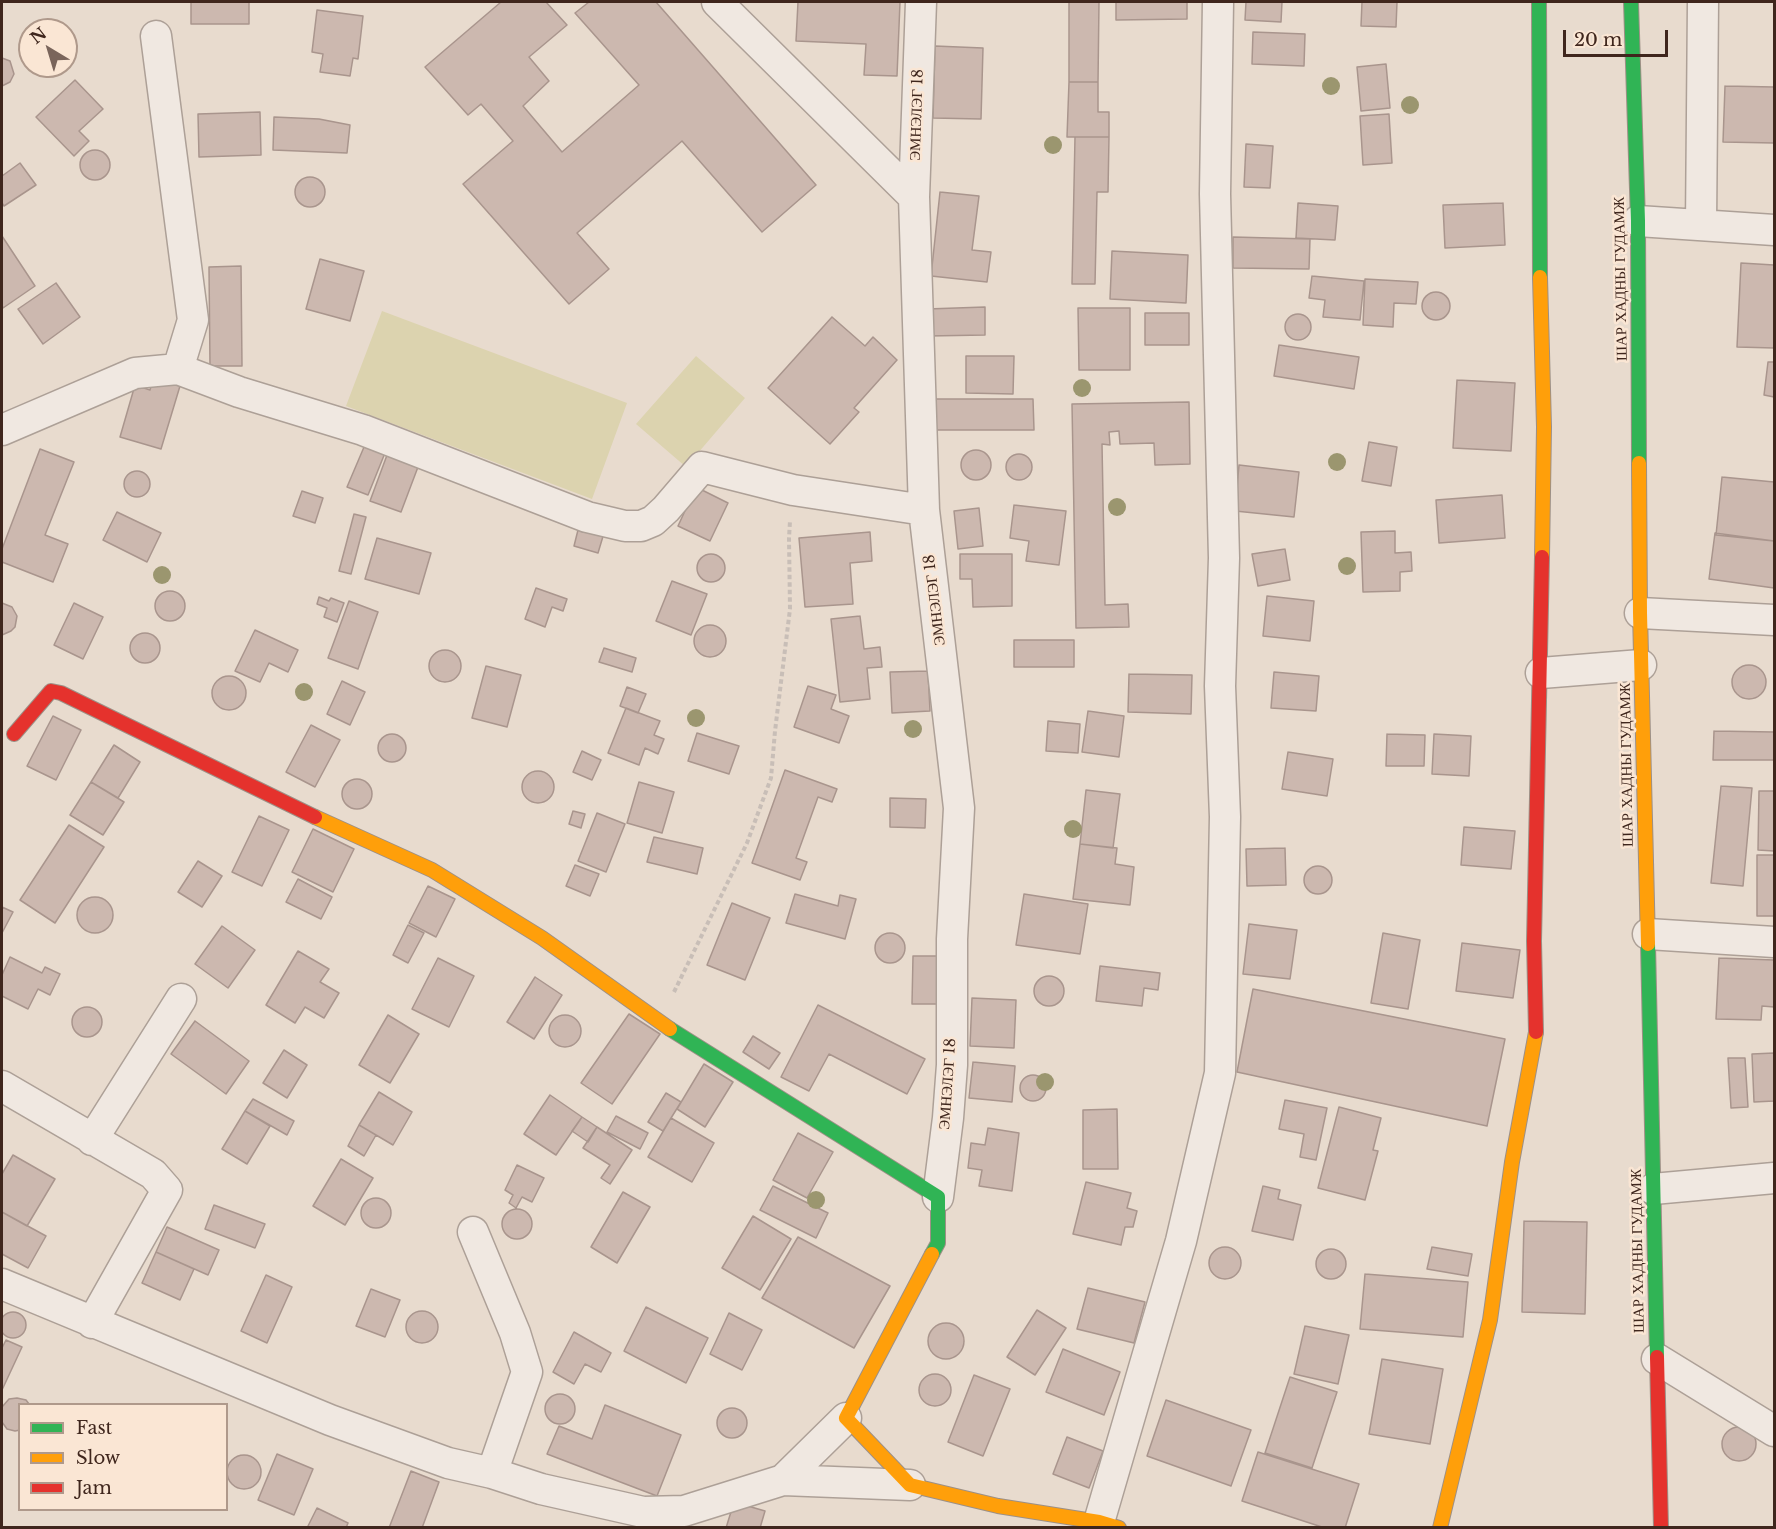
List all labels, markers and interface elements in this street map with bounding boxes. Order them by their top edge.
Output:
north arrow [18,18,78,78]
scale bar [1566,18,1671,56]
text: N [26,23,50,48]
text: 20 m [1574,29,1622,51]
street label: ЭМНЭЛЭГ 18 [906,69,928,161]
street label: ШАР ХАДНЫ ГУДАМЖ [1611,197,1631,361]
street label: ЭМНЭЛЭГ 18 [920,553,950,647]
street label: ШАР ХАДНЫ ГУДАМЖ [1617,683,1637,847]
street label: ЭМНЭЛЭГ 18 [936,1038,960,1130]
street label: ШАР ХАДНЫ ГУДАМЖ [1628,1169,1648,1333]
legend [18,1403,228,1511]
text: Fast [76,1417,112,1439]
text: Slow [76,1447,120,1469]
text: Jam [76,1477,112,1499]

